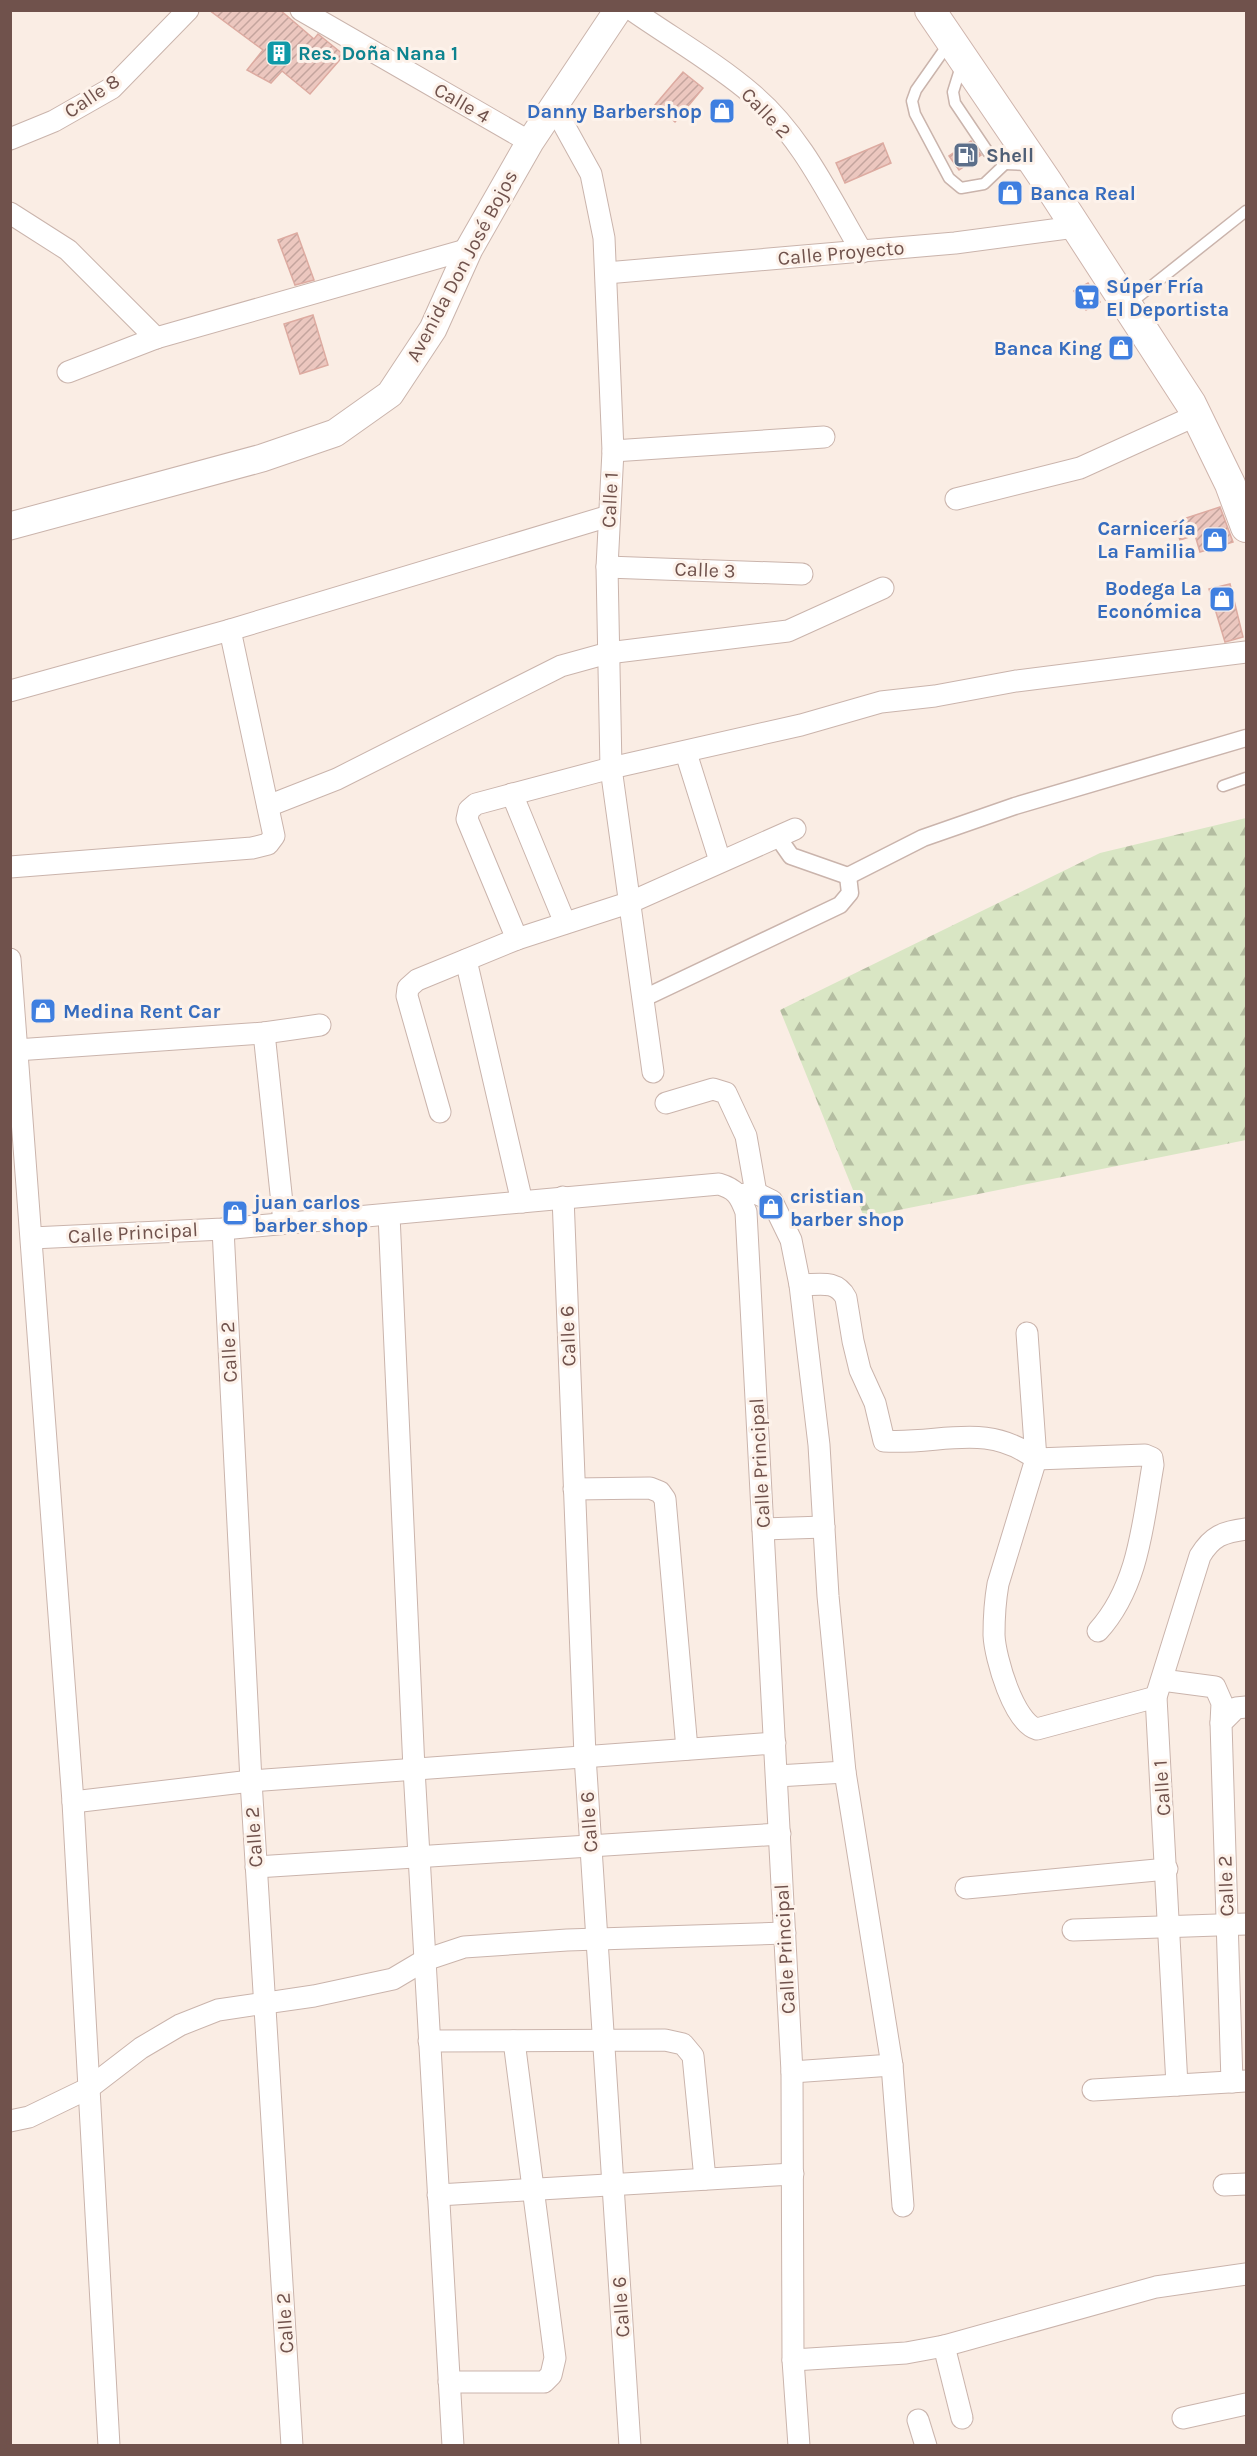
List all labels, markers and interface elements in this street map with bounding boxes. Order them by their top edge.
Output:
building icon: Res. Doña Nana 1 [264,38,294,68]
place label: Res. Doña Nana 1 [298,42,458,65]
street label: Calle 8 [60,69,124,123]
street label: Calle 4 [430,78,494,128]
street label: Calle 2 [737,83,795,143]
shop icon: Danny Barbershop [707,96,737,126]
place label: Danny Barbershop [527,100,702,123]
fuel station icon: Shell [951,140,981,170]
place label: Shell [986,144,1034,167]
street label: Avenida Don José Bojos [402,166,522,366]
shop icon: Banca Real [995,178,1025,208]
place label: Banca Real [1030,182,1136,205]
street label: Calle Proyecto [777,236,905,270]
place label: Súper Fría El Deportista [1106,275,1229,321]
supermarket icon: Súper Fría El Deportista [1072,282,1102,312]
shop icon: Banca King [1106,333,1136,363]
place label: Banca King [994,337,1102,360]
street label: Calle 1 [597,471,623,529]
place label: Carnicería La Familia [1097,517,1196,563]
shop icon: Carnicería La Familia [1200,525,1230,555]
street label: Calle 3 [674,557,736,583]
place label: Bodega La Económica [1097,577,1202,623]
shop icon: Bodega La Económica [1207,584,1237,614]
shop icon: Medina Rent Car [28,996,58,1026]
place label: Medina Rent Car [63,1000,220,1023]
place label: cristian barber shop [790,1185,904,1231]
place label: juan carlos barber shop [252,1191,368,1237]
shop icon: cristian barber shop [756,1192,786,1222]
shop icon: juan carlos barber shop [220,1198,250,1228]
street label: Calle Principal [67,1218,199,1248]
street label: Calle 6 [555,1305,581,1367]
street label: Calle 2 [216,1321,242,1383]
street label: Calle Principal [745,1397,775,1529]
street label: Calle 1 [1149,1759,1175,1817]
street label: Calle 6 [575,1791,603,1853]
street label: Calle 2 [240,1806,268,1868]
street label: Calle 2 [1213,1855,1239,1917]
street label: Calle Principal [770,1883,800,2015]
street label: Calle 6 [607,2276,635,2338]
street label: Calle 2 [271,2292,299,2354]

